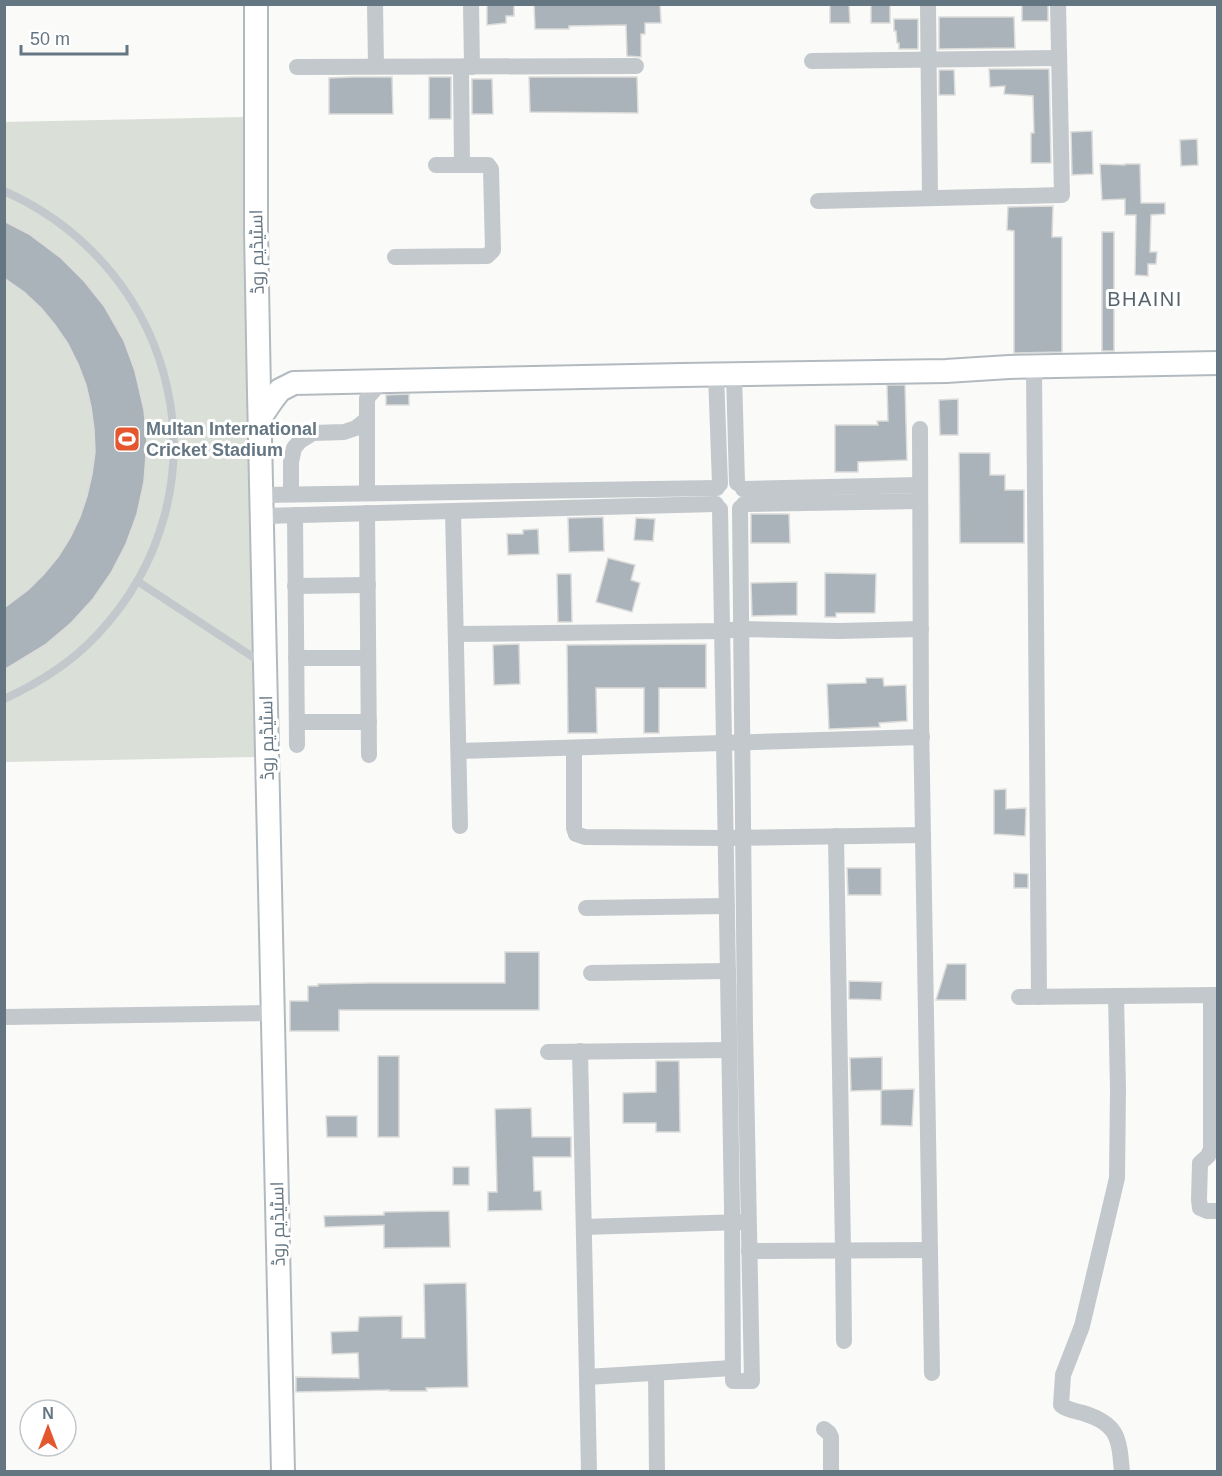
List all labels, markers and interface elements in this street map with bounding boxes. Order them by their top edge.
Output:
scale bar [21,18,128,56]
text: 50 m [30,29,70,49]
street label: اسٹیڈیم روڈ [246,209,270,295]
district label: BHAINI [1107,288,1183,310]
place label: Multan International Cricket Stadium [146,419,317,460]
sports icon: Multan International Cricket Stadium [112,424,142,454]
street label: اسٹیڈیم روڈ [256,695,280,781]
street label: اسٹیڈیم روڈ [267,1181,291,1267]
north arrow [18,1398,78,1458]
text: N [42,1405,54,1422]

